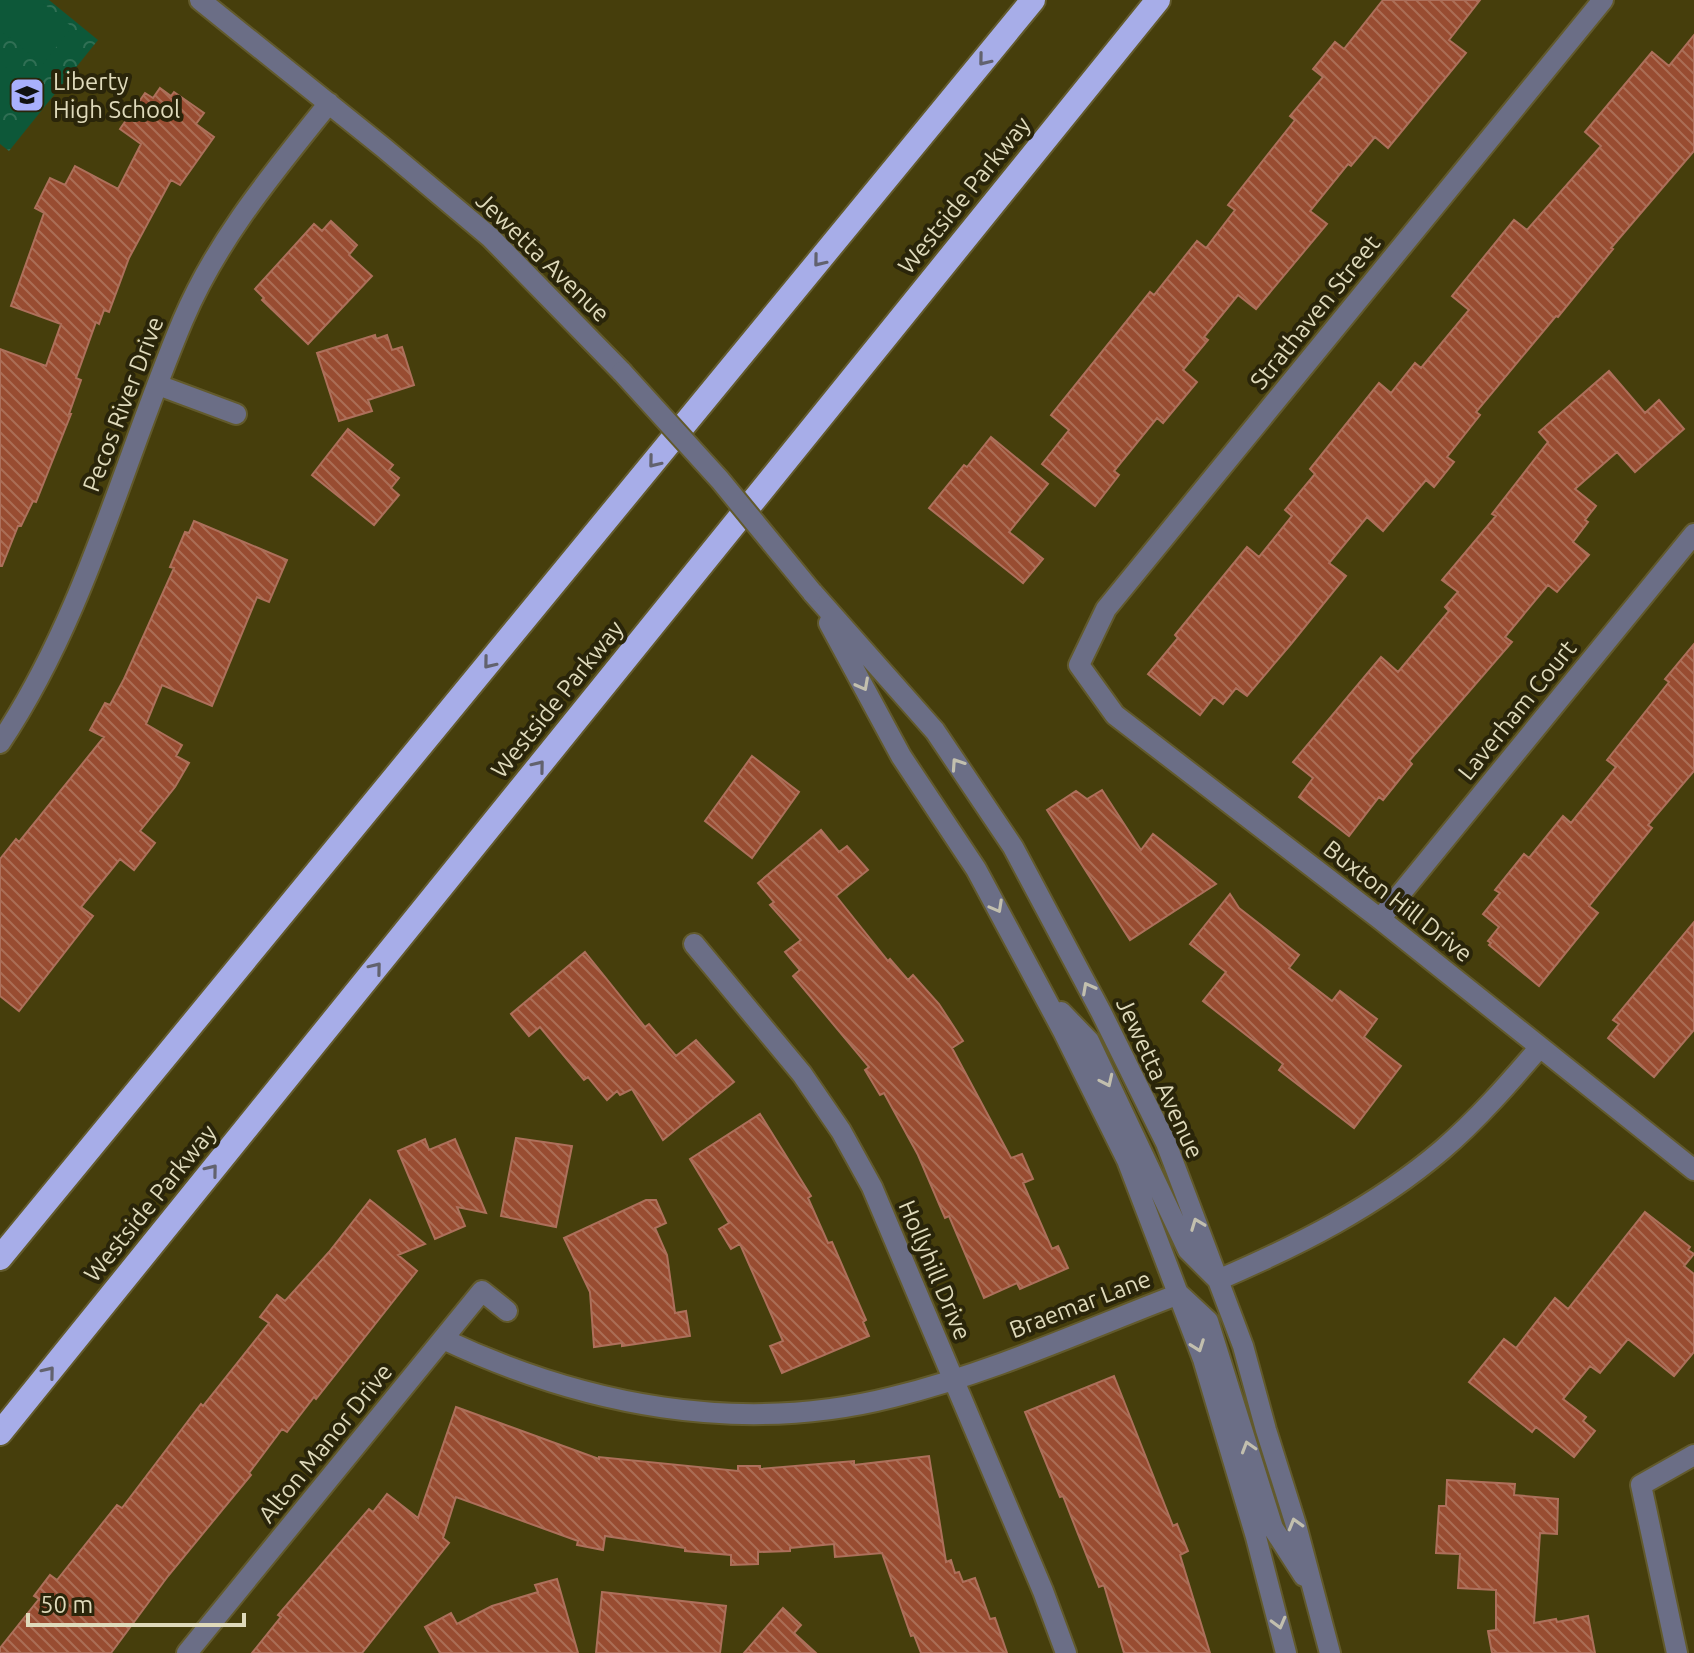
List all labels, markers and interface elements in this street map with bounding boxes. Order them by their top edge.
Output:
one-way arrow [979,51,994,65]
place label: Liberty High School [53,68,180,123]
school or university icon: Liberty High School [8,76,46,114]
street label: Westside Parkway [892,111,1036,279]
street label: Jewetta Avenue [471,187,615,327]
street label: Strathaven Street [1245,229,1386,394]
one-way arrow [814,252,829,266]
street label: Pecos River Drive [77,313,169,495]
one-way arrow [649,453,664,467]
street label: Westside Parkway [485,615,629,783]
street label: Laverham Court [1452,634,1582,785]
one-way arrow [484,654,499,668]
one-way arrow [853,676,868,691]
one-way arrow [952,758,967,772]
one-way arrow [529,761,544,775]
street label: Buxton Hill Drive [1318,835,1478,967]
one-way arrow [988,899,1003,913]
one-way arrow [366,963,381,977]
one-way arrow [1083,981,1098,996]
street label: Jewetta Avenue [1111,993,1209,1163]
one-way arrow [1097,1072,1113,1087]
street label: Westside Parkway [78,1119,222,1287]
one-way arrow [203,1164,217,1179]
street label: Hollyhill Drive [893,1196,977,1344]
one-way arrow [1190,1218,1207,1232]
street label: Braemar Lane [1006,1265,1154,1343]
one-way arrow [1188,1339,1205,1353]
street label: Alton Manor Drive [253,1358,397,1528]
one-way arrow [39,1367,54,1382]
one-way arrow [1241,1441,1257,1454]
one-way arrow [1288,1517,1304,1531]
scale bar [28,1577,244,1627]
text: 50 m [40,1591,93,1618]
one-way arrow [1269,1615,1286,1629]

